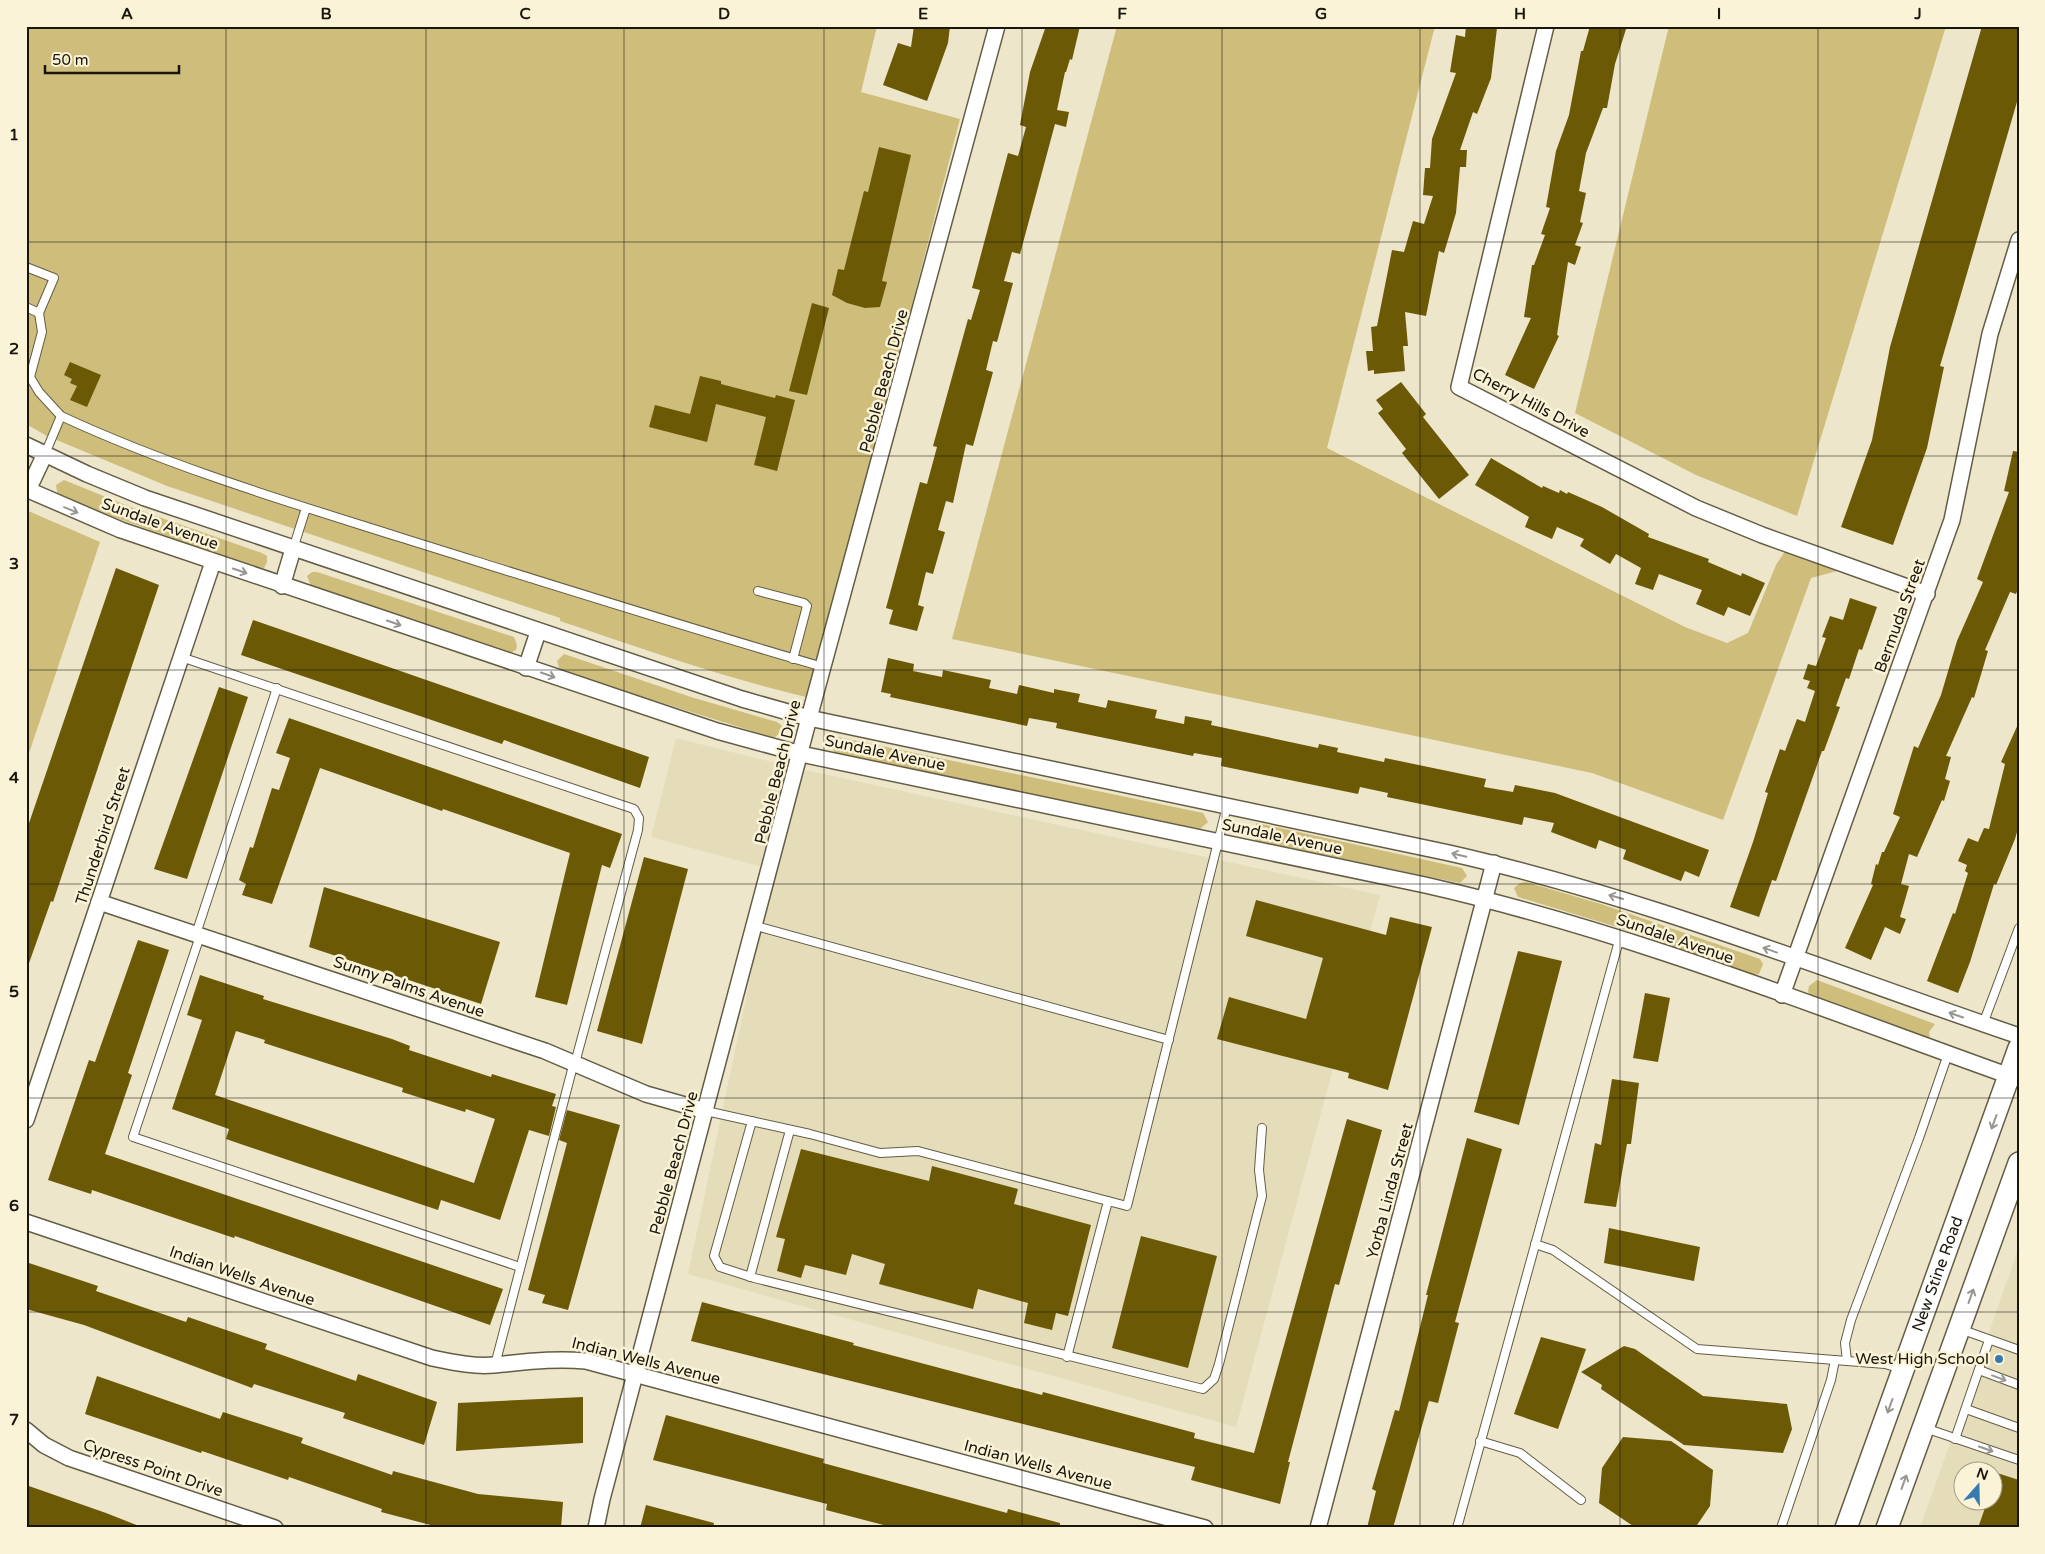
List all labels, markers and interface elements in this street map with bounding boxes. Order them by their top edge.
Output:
text: A [121,4,133,24]
text: B [320,4,332,24]
text: C [519,4,531,24]
text: D [718,4,730,24]
text: E [918,4,928,24]
text: F [1117,4,1127,24]
text: G [1315,4,1327,24]
text: H [1514,4,1526,24]
text: I [1717,4,1721,24]
text: J [1913,4,1922,24]
scale bar [45,42,179,74]
text: 50 m [52,51,89,69]
text: 1 [9,125,19,145]
street label: Pebble Beach Drive [855,307,913,455]
text: 2 [9,339,19,359]
street label: Cherry Hills Drive [1469,364,1593,442]
street label: Sundale Avenue [99,494,221,554]
one-way arrow [63,506,78,515]
text: 3 [9,554,19,574]
street label: Bermuda Street [1870,556,1930,676]
one-way arrow [231,567,247,576]
one-way arrow [385,619,401,628]
one-way arrow [539,671,555,680]
street label: Pebble Beach Drive [750,698,806,846]
street label: Sundale Avenue [823,730,947,776]
street label: Thunderbird Street [71,764,135,908]
text: 4 [9,768,19,788]
street label: Sundale Avenue [1220,814,1344,860]
one-way arrow [1451,850,1467,859]
one-way arrow [1608,891,1624,901]
street label: Sundale Avenue [1614,910,1736,968]
one-way arrow [1762,945,1778,954]
street label: Sunny Palms Avenue [331,952,487,1022]
text: 5 [9,982,19,1002]
one-way arrow [1949,1010,1964,1019]
street label: Pebble Beach Drive [645,1089,703,1237]
one-way arrow [1989,1113,1998,1129]
street label: Yorba Linda Street [1362,1121,1418,1261]
text: 6 [9,1196,19,1216]
street label: New Stine Road [1908,1214,1968,1334]
street label: Indian Wells Avenue [167,1242,317,1310]
one-way arrow [1967,1289,1976,1304]
street label: Indian Wells Avenue [569,1333,723,1389]
place label: West High School [1855,1349,1989,1369]
marker: West High School [1993,1353,2005,1365]
one-way arrow [1991,1373,2007,1383]
one-way arrow [1885,1398,1894,1413]
text: 7 [9,1410,19,1430]
street label: Cypress Point Drive [80,1435,226,1501]
street label: Indian Wells Avenue [962,1436,1114,1494]
one-way arrow [1978,1445,1993,1454]
north arrow [1952,1462,2002,1512]
text: N [1974,1464,1990,1484]
one-way arrow [1900,1475,1909,1490]

